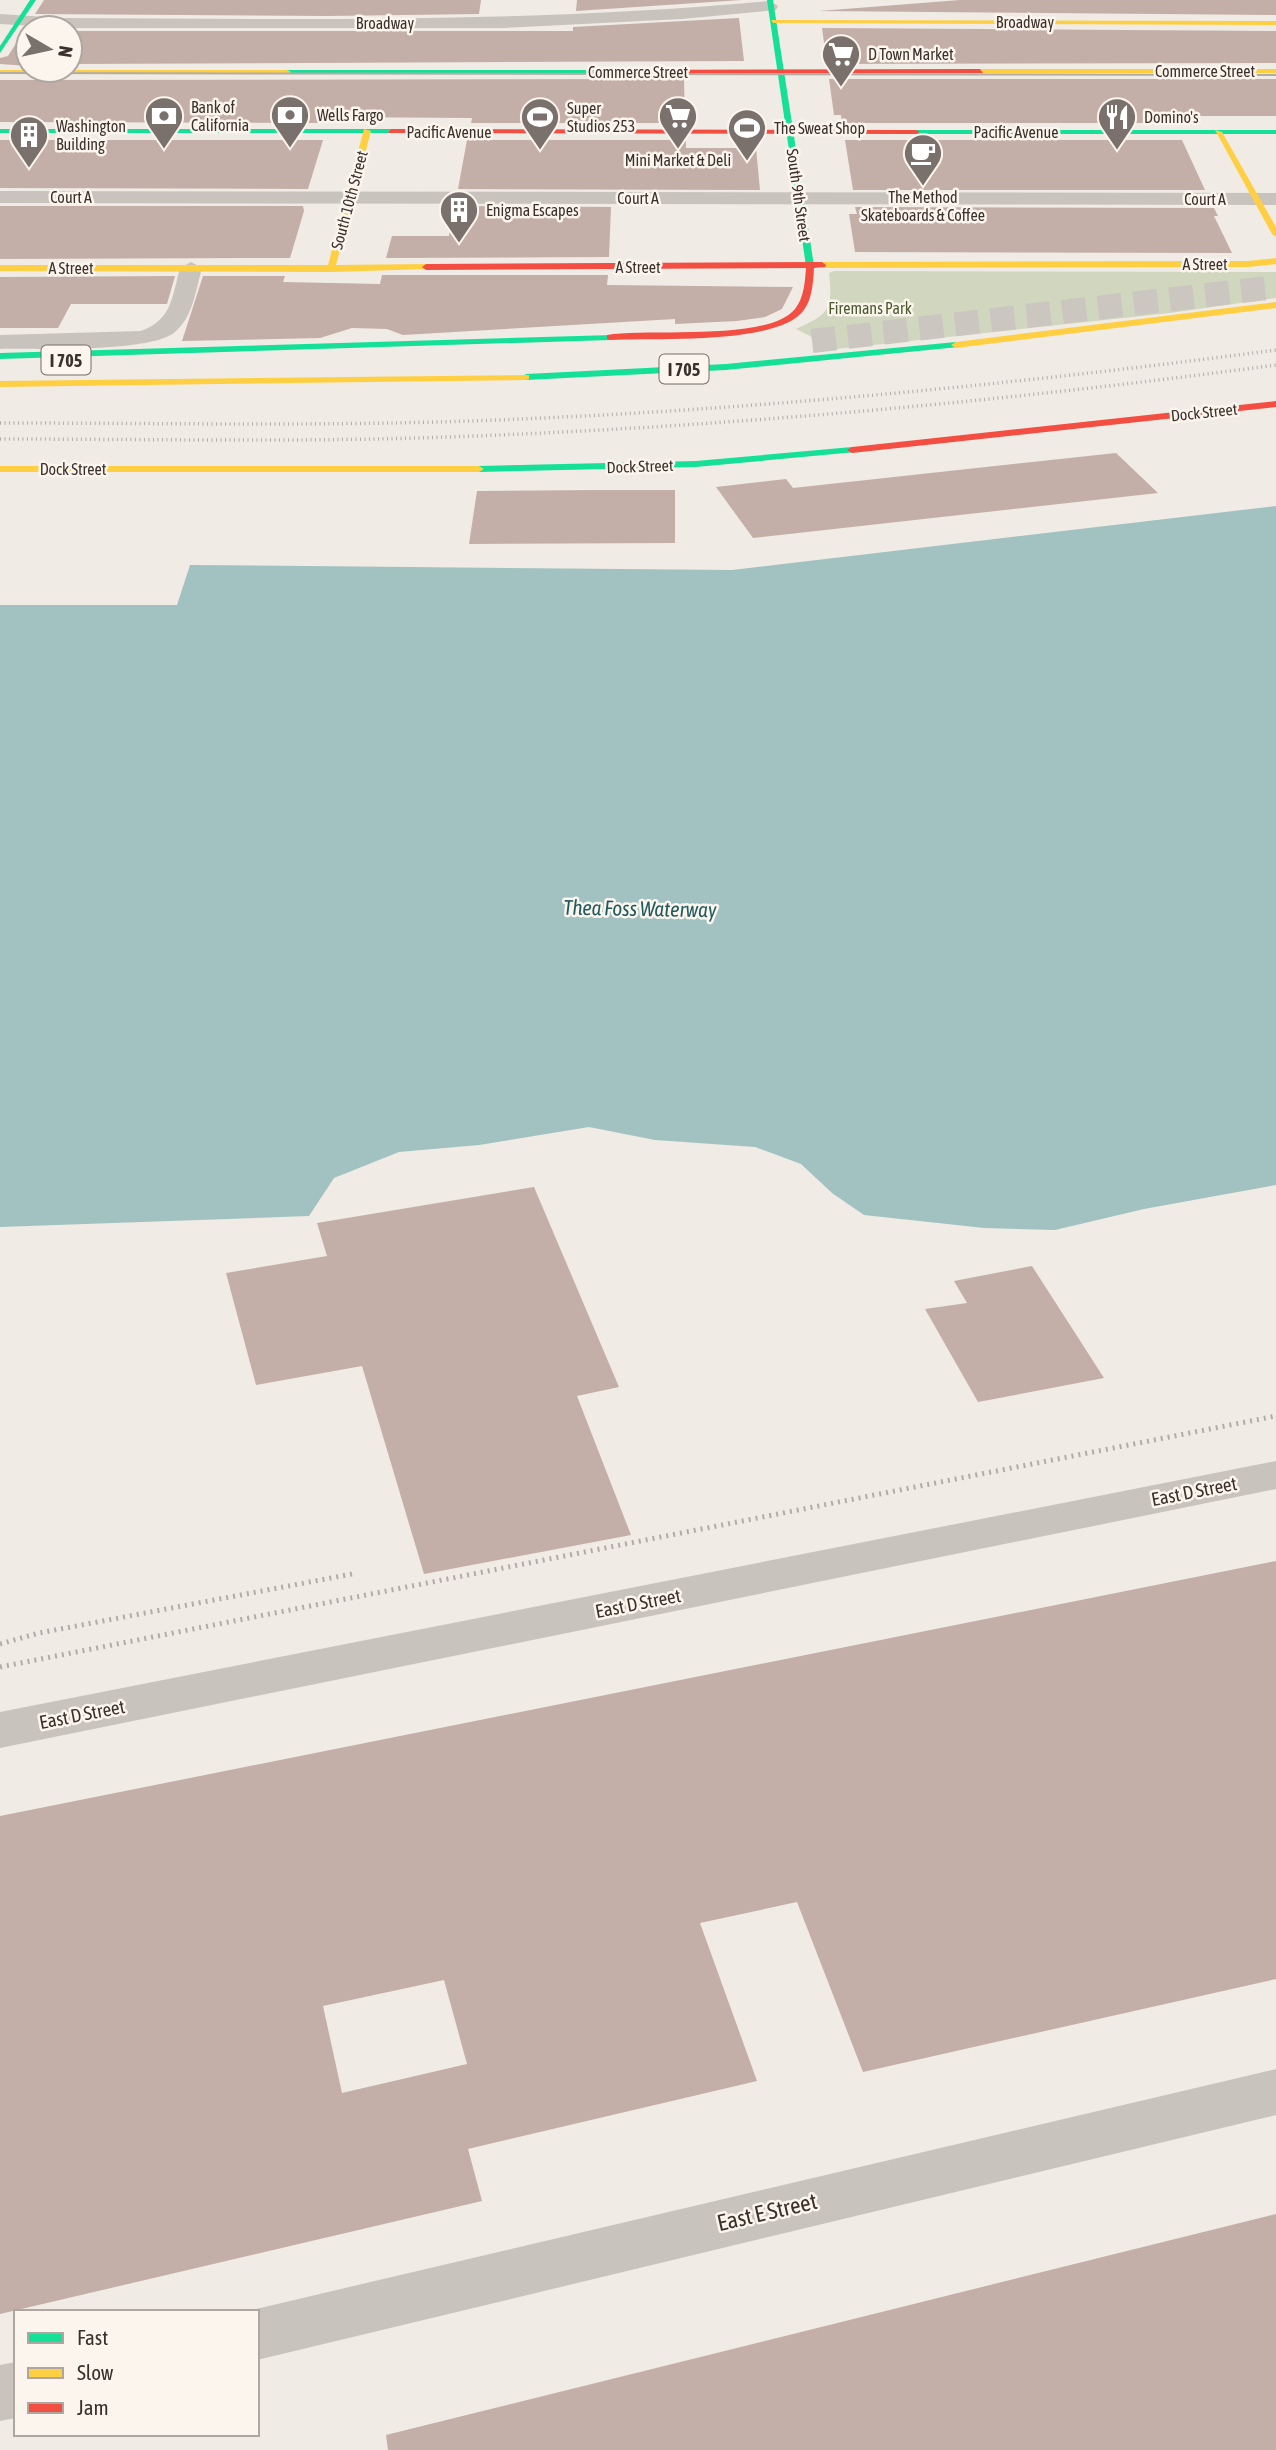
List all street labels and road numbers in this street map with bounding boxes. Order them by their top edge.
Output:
street label: Broadway [996,13,1055,32]
street label: Broadway [356,14,415,33]
street label: Commerce Street [1155,62,1255,80]
street label: Commerce Street [588,63,688,81]
street label: Pacific Avenue [406,123,492,141]
street label: Pacific Avenue [973,123,1059,141]
street label: South 9th Street [784,147,814,243]
street label: South 10th Street [327,148,371,251]
street label: Court A [50,188,92,206]
street label: Court A [617,189,659,207]
street label: Court A [1184,190,1226,208]
street label: A Street [1182,255,1228,273]
street label: A Street [615,258,661,276]
street label: A Street [48,259,94,277]
road number: I 705 [42,346,90,374]
road number: I 705 [660,354,708,384]
street label: Dock Street [1170,400,1239,424]
street label: Dock Street [606,456,674,476]
street label: Dock Street [40,460,107,478]
street label: East D Street [1149,1472,1239,1510]
street label: East D Street [593,1584,683,1622]
street label: East D Street [37,1695,127,1733]
street label: East E Street [714,2188,820,2236]

